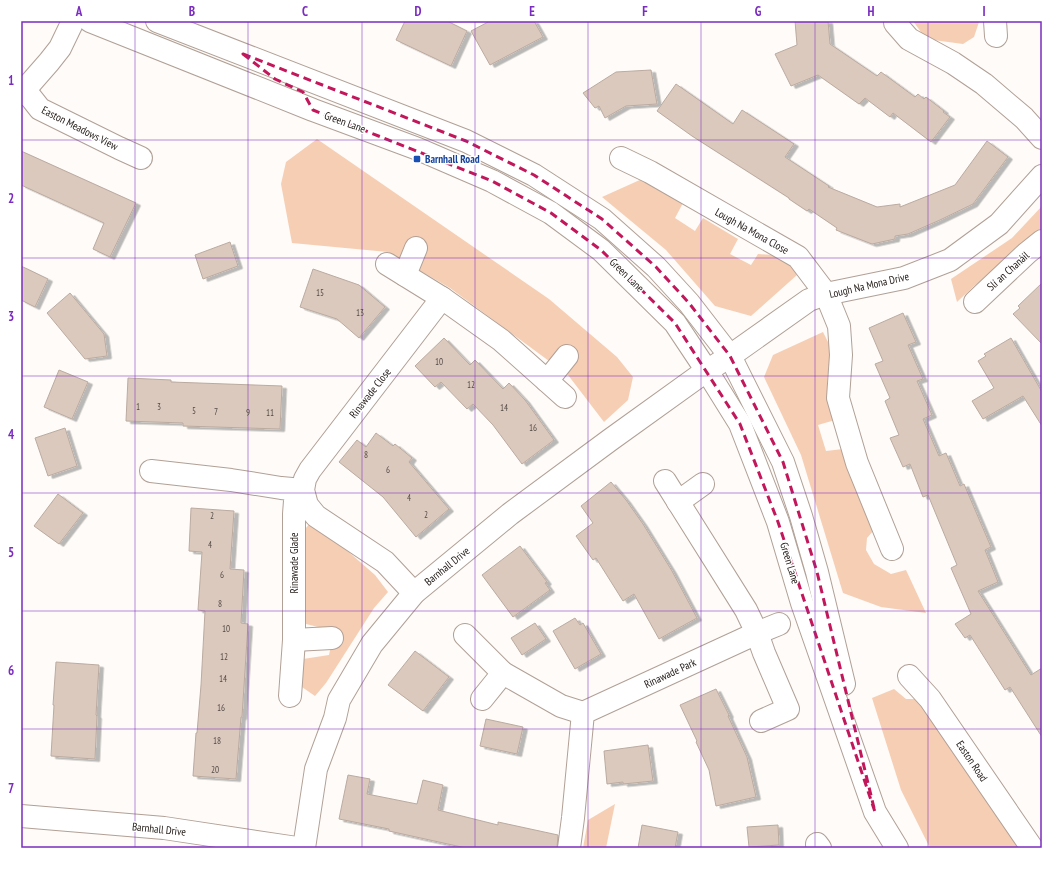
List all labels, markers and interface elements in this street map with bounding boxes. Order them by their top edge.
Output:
text: A [75,3,83,20]
text: B [189,3,195,20]
text: C [302,3,308,20]
text: D [415,3,422,20]
text: E [529,3,535,20]
text: F [642,3,648,20]
text: G [755,3,762,20]
text: H [868,3,875,20]
text: I [982,3,986,20]
text: 1 [8,72,14,89]
street label: Easton Meadows View [40,103,121,153]
street label: Green Lane [323,108,368,136]
place label: Barnhall Road [425,152,480,166]
marker: Barnhall Road [412,154,422,164]
text: 2 [8,190,14,207]
street label: Lough Na Mona Close [713,205,792,257]
street label: Slí an Chanáil [984,248,1032,294]
street label: Green Lane [607,255,648,295]
street label: Lough Na Mona Drive [828,269,911,301]
house number: 15 [316,287,324,298]
house number: 13 [356,307,364,318]
text: 3 [8,308,14,325]
house number: 10 [435,356,443,367]
street label: Rinawade Close [346,365,394,421]
house number: 12 [467,379,475,390]
house number: 1 [136,401,140,412]
house number: 3 [157,401,161,412]
house number: 14 [500,402,508,413]
house number: 5 [192,405,196,416]
house number: 7 [214,406,218,417]
house number: 9 [246,407,250,418]
house number: 11 [266,407,274,418]
house number: 16 [529,422,537,433]
text: 4 [8,426,15,443]
house number: 8 [364,449,368,460]
house number: 6 [386,464,390,475]
house number: 4 [407,492,411,503]
house number: 2 [424,509,428,520]
house number: 2 [210,510,214,521]
street label: Rinawade Glade [287,532,301,594]
house number: 4 [208,539,212,550]
street label: Green Lane [777,540,803,586]
street label: Barnhall Drive [422,543,473,588]
text: 5 [8,544,14,561]
house number: 6 [220,569,224,580]
house number: 8 [218,598,222,609]
house number: 10 [222,623,230,634]
house number: 12 [220,651,228,662]
street label: Rinawade Park [642,655,699,691]
text: 6 [8,662,14,679]
house number: 14 [219,673,227,684]
house number: 16 [217,702,225,713]
house number: 18 [213,735,221,746]
street label: Easton Road [953,738,991,784]
house number: 20 [211,764,219,775]
text: 7 [8,780,14,797]
street label: Barnhall Drive [131,819,187,839]

